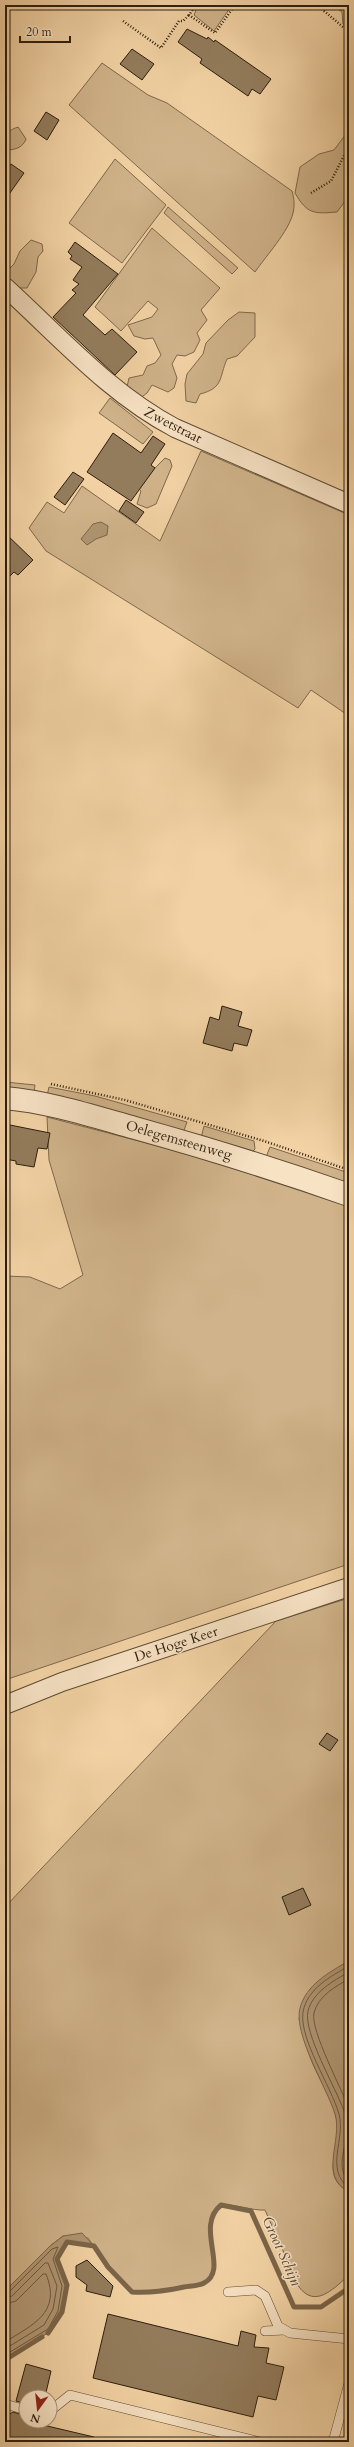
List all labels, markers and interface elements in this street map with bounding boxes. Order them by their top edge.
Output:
scale bar [20,18,70,44]
text: 20 m [26,24,53,40]
street label: Zwetstraat [141,402,206,448]
street label: Oelegemsteenweg [124,1116,234,1164]
street label: De Hoge Keer [132,1621,221,1666]
water label: Groot Schijn [258,2213,306,2290]
north arrow [18,2389,58,2429]
text: N [29,2410,42,2427]

